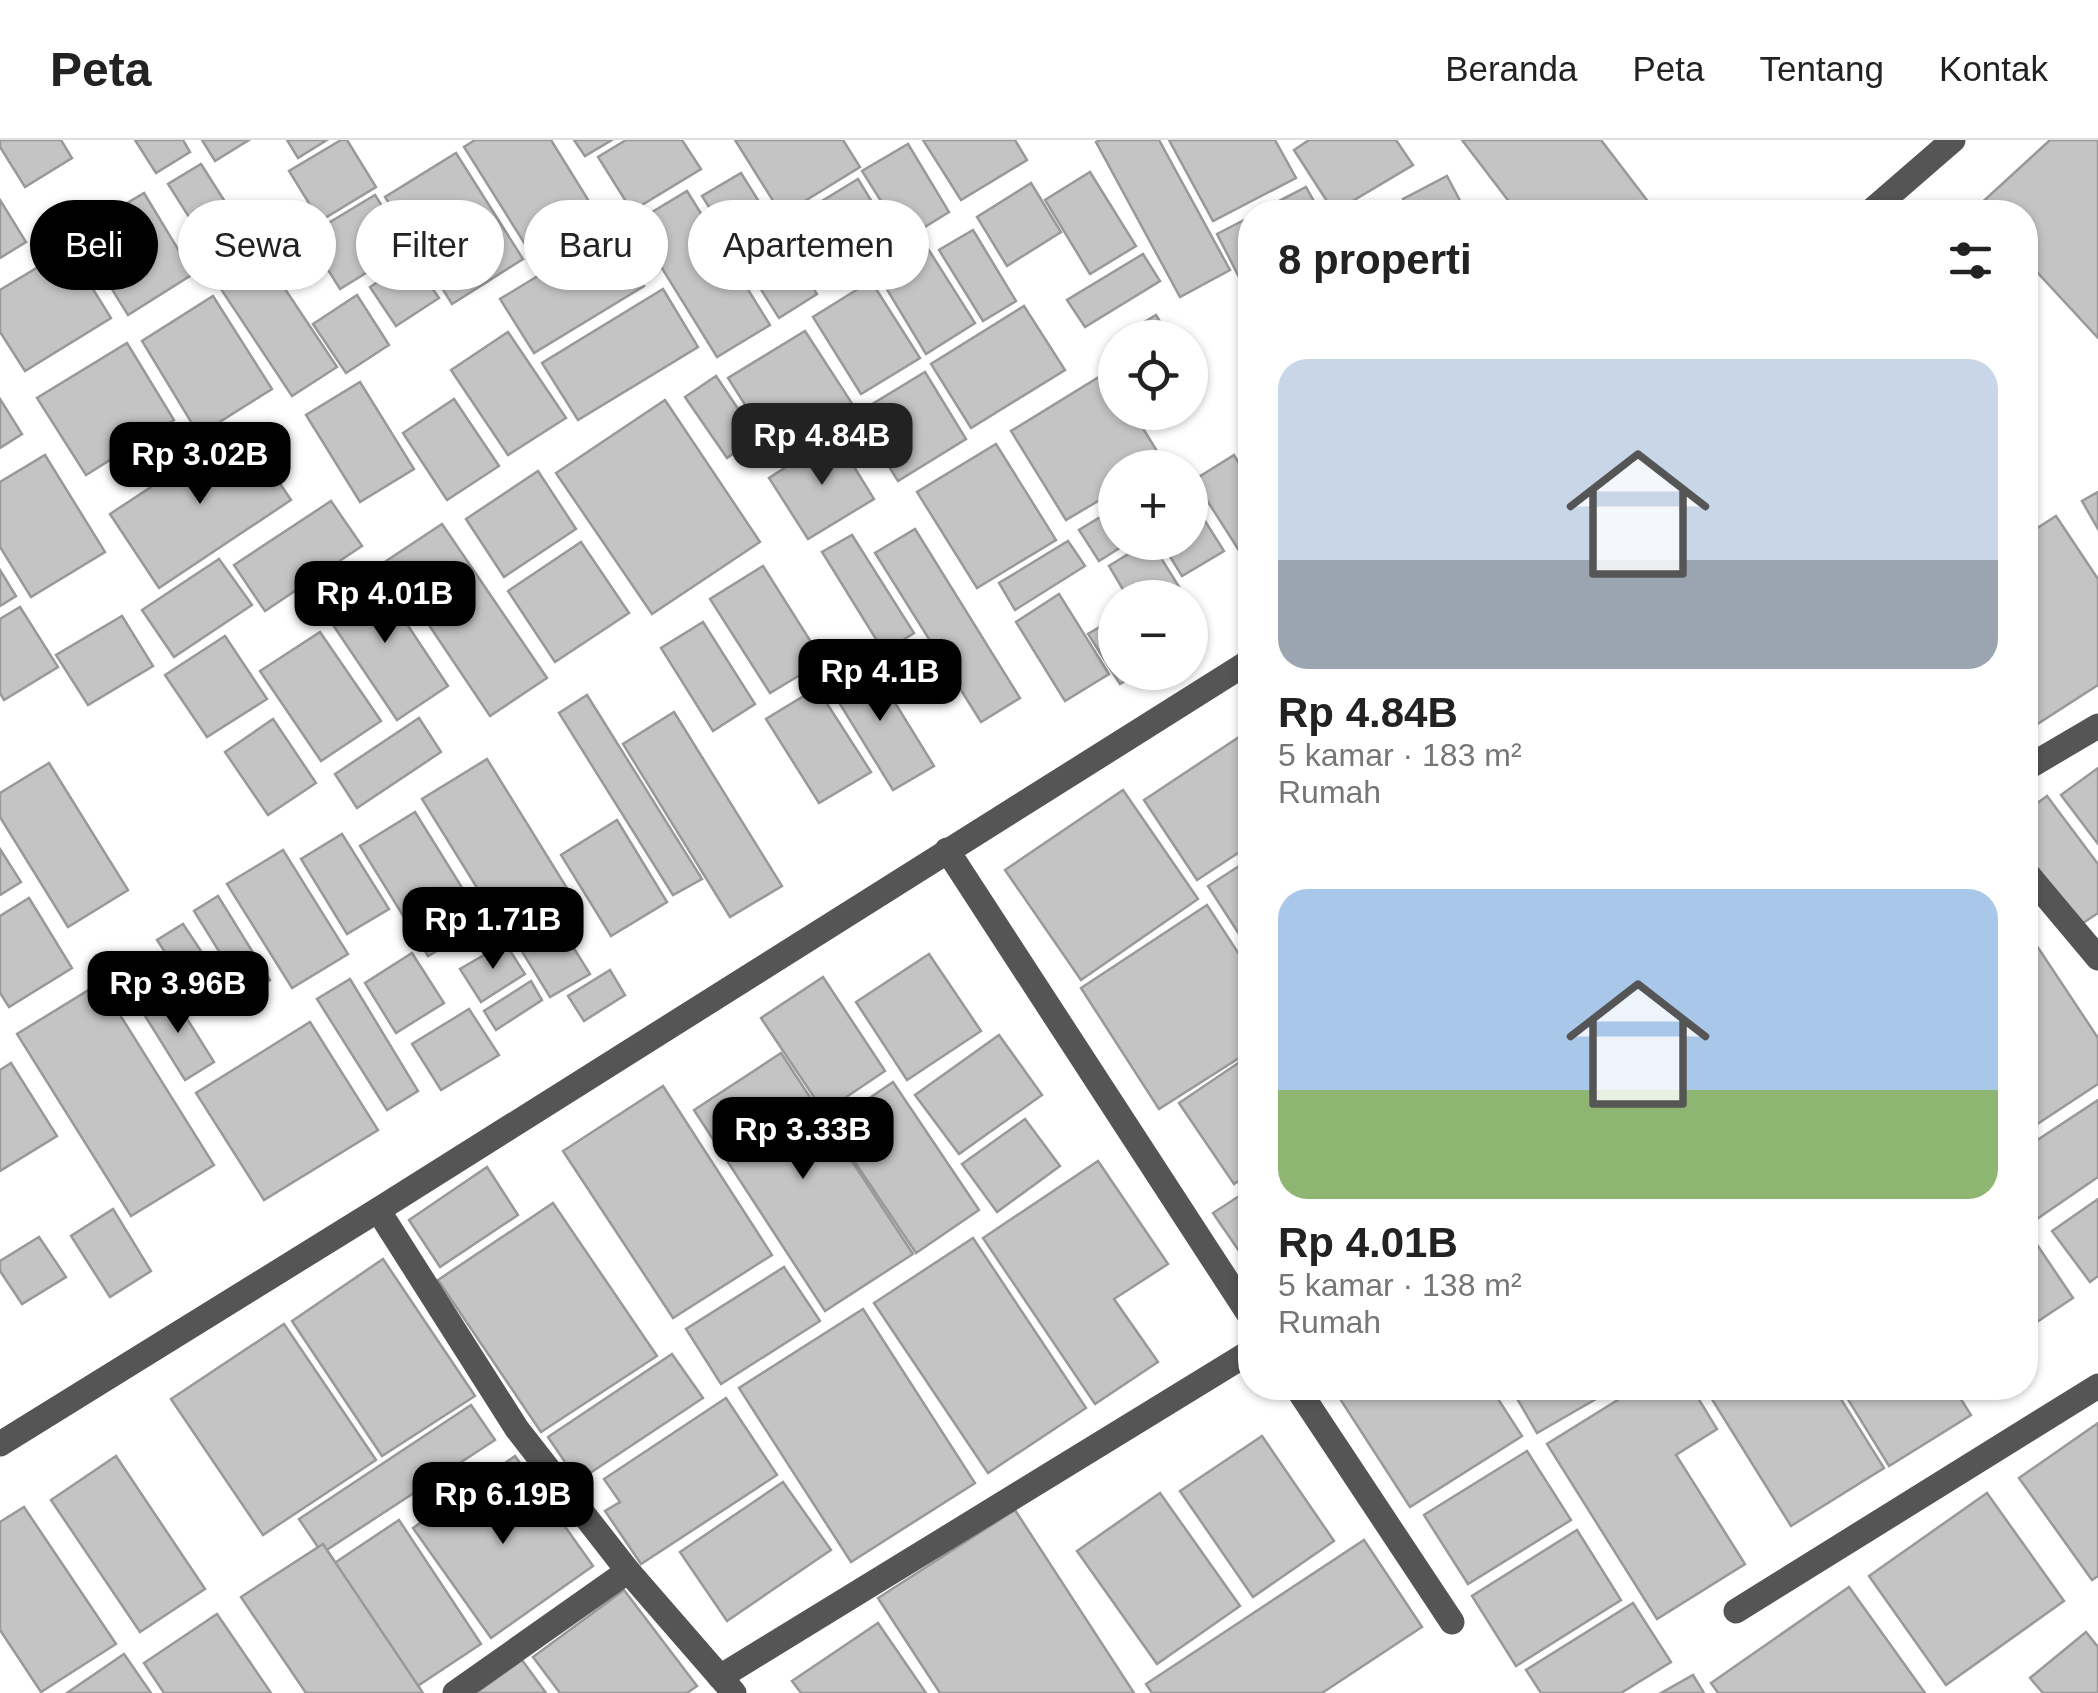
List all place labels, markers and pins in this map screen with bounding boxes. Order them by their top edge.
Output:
pin: Rp 4.84B [719,403,925,488]
pin: Rp 3.02B [97,422,303,507]
pin: Rp 4.01B [282,561,488,646]
pin: Rp 4.1B [788,639,972,724]
pin: Rp 1.71B [390,887,596,972]
pin: Rp 3.96B [75,951,281,1036]
pin: Rp 3.33B [700,1097,906,1182]
pin: Rp 6.19B [400,1462,606,1547]

